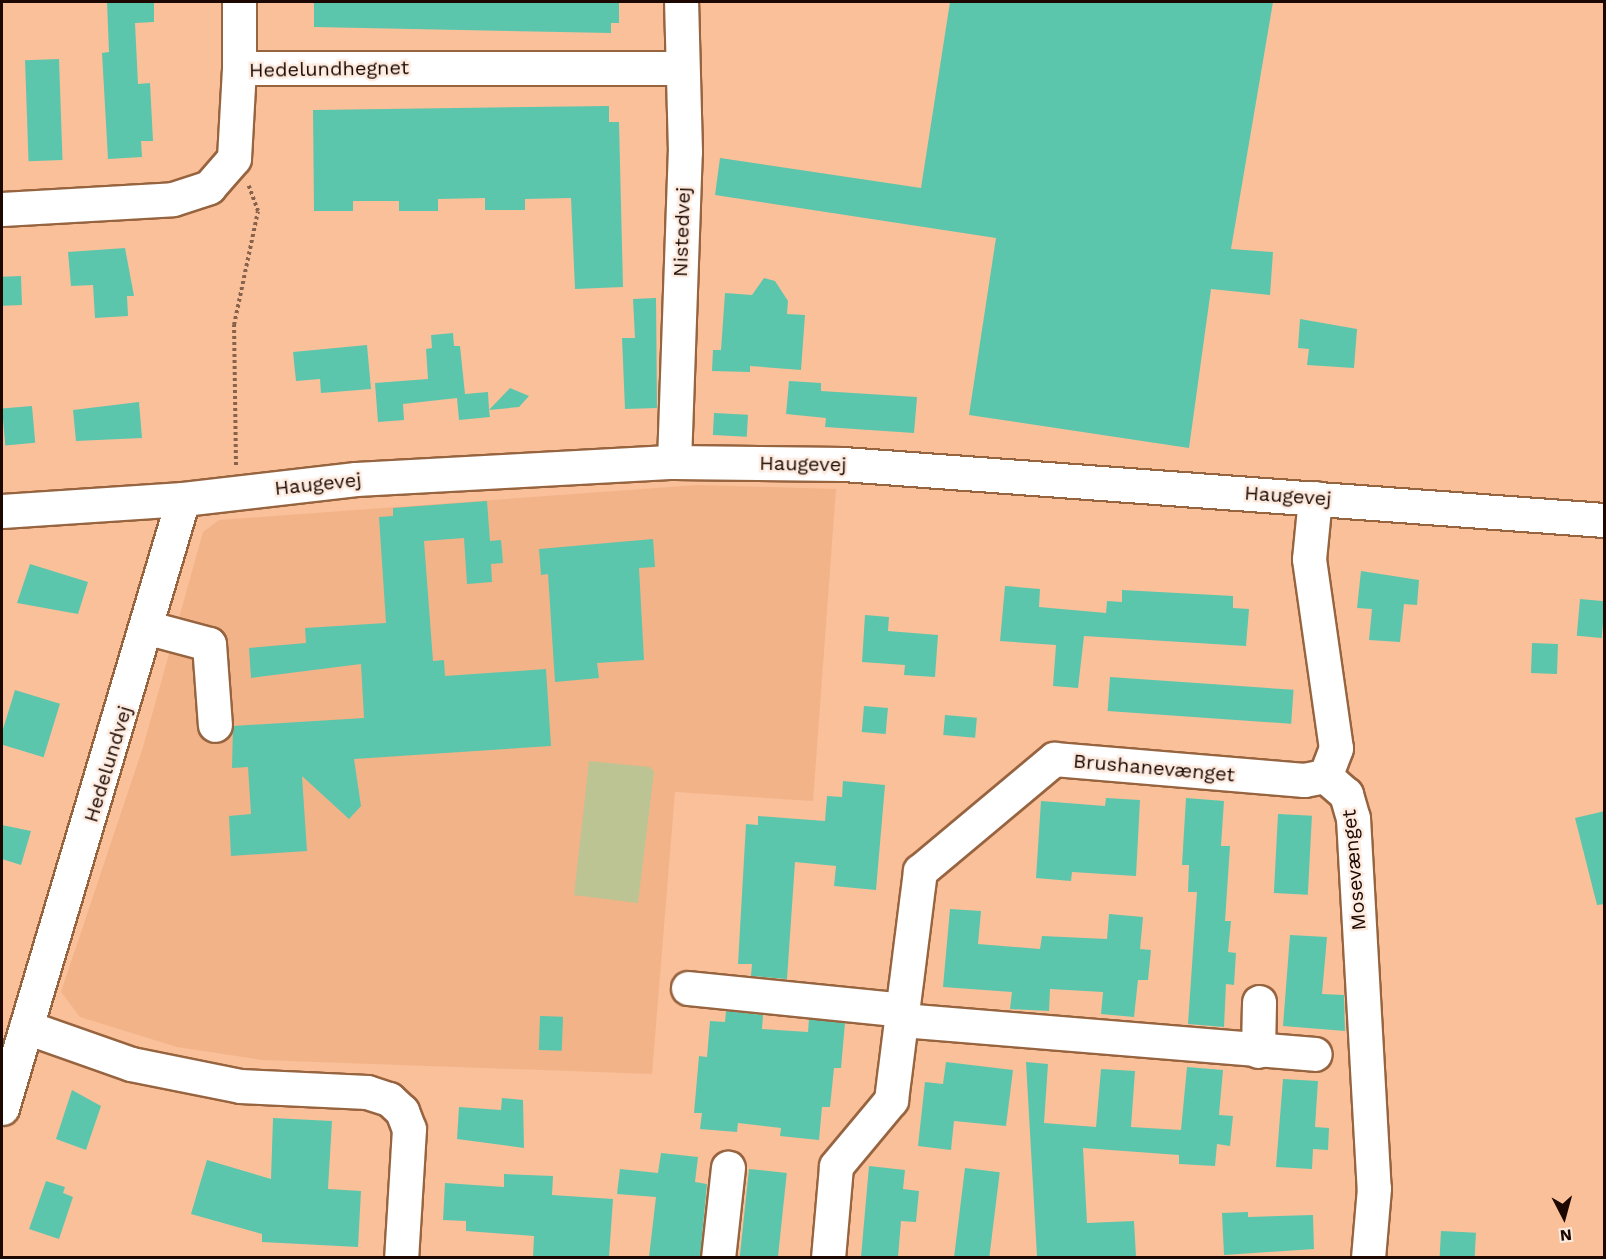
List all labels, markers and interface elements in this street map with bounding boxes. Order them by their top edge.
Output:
street label: Hedelundhegnet [249,56,409,82]
street label: Nistedvej [668,186,696,278]
street label: Haugevej [759,451,847,477]
street label: Haugevej [273,467,363,501]
street label: Haugevej [1244,481,1332,511]
street label: Hedelundvej [79,703,137,825]
street label: Brushanevænget [1072,749,1236,787]
street label: Mosevænget [1337,808,1371,932]
north arrow [1534,1187,1594,1247]
text: N [1559,1225,1573,1245]

